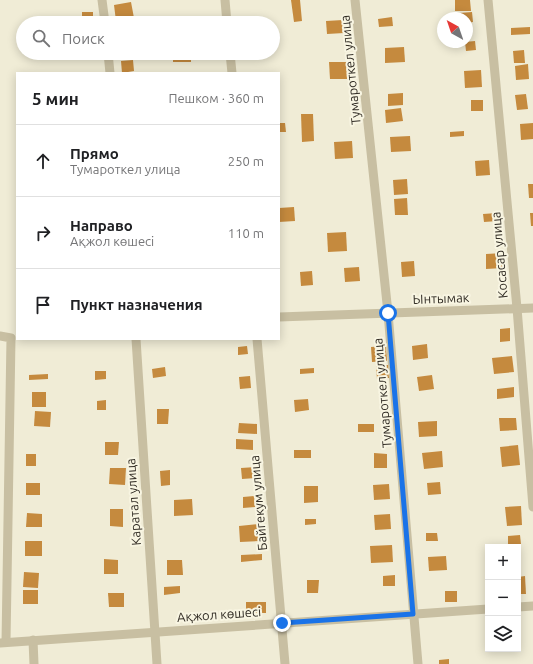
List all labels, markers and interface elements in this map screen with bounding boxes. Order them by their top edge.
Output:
north arrow [437,12,473,48]
street label: Тумароткел улица [337,14,363,126]
search box [16,16,280,60]
icon: search [30,27,52,49]
text: Поиск [62,30,105,47]
text: 5 мин [32,89,79,108]
text: Пешком · 360 m [168,91,264,105]
text: Прямо [70,145,119,162]
icon: ahead [32,150,54,172]
text: 250 m [228,154,264,168]
text: Тумароткел улица [70,162,180,176]
street label: Косасар улица [488,211,510,299]
text: Направо [70,217,133,234]
icon: right [32,222,54,244]
text: 110 m [228,226,264,240]
text: Ақжол көшесі [70,234,154,248]
street label: Ынтымак [412,290,470,306]
icon: arrive [32,294,54,316]
text: Пункт назначения [70,296,203,313]
route start [379,304,397,322]
street label: Тумароткел улица [370,337,394,449]
street label: Байгекум улица [247,455,269,551]
street label: Каратал улица [123,458,143,546]
map controls [485,544,521,652]
button: + [485,544,521,580]
button: − [485,580,521,616]
street label: Ақжол көшесі [176,604,262,624]
route end [273,614,291,632]
button: layers [485,616,521,652]

